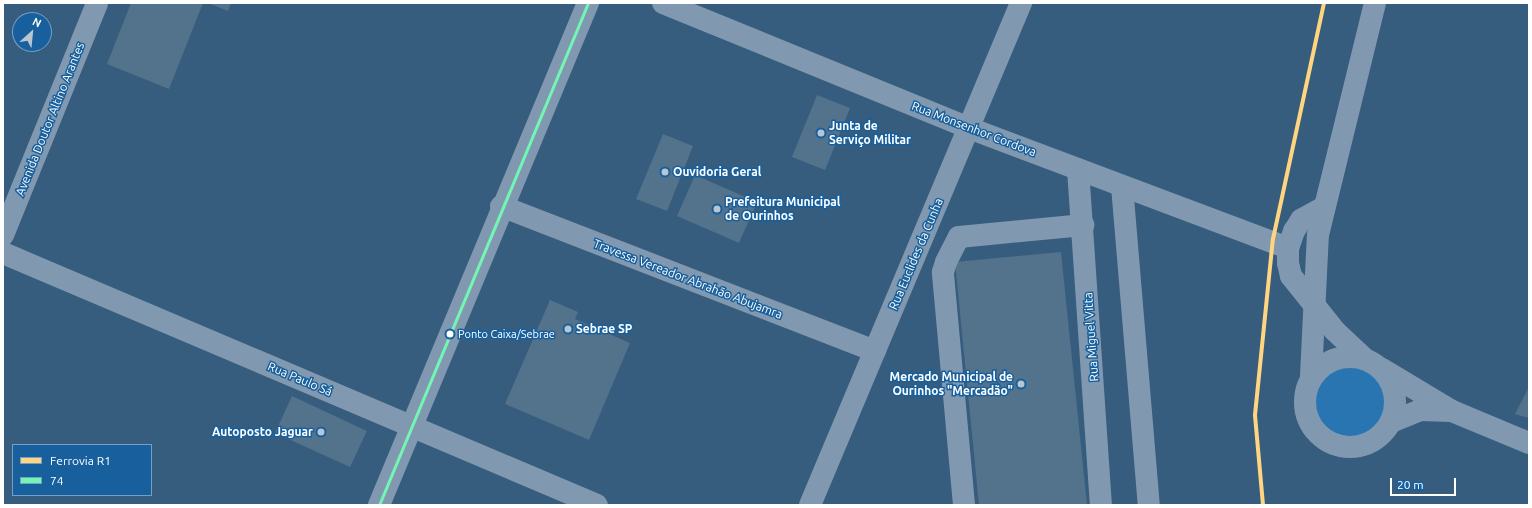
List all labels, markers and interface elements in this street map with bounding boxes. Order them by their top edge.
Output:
north arrow [12,12,52,52]
text: N [31,15,43,29]
street label: Avenida Doutor Altino Arantes [13,40,87,198]
street label: Rua Monsenhor Cordova [910,99,1038,159]
place label: Junta de Serviço Militar [829,119,911,147]
marker: Junta de Serviço Militar [816,128,826,138]
place label: Ouvidoria Geral [673,165,761,179]
marker: Ouvidoria Geral [660,167,670,177]
place label: Prefeitura Municipal de Ourinhos [725,195,840,223]
street label: Rua Euclides da Cunha [886,196,946,312]
marker: Prefeitura Municipal de Ourinhos [712,204,722,214]
street label: Travessa Vereador Abrahão Abujamra [591,236,785,322]
street label: Rua Miguel Vitta [1081,292,1101,382]
place label: Sebrae SP [576,322,632,336]
marker: Sebrae SP [563,324,573,334]
place label: Ponto Caixa/Sebrae [458,327,555,341]
marker: Ponto Caixa/Sebrae [445,329,455,339]
street label: Rua Paulo Sá [266,359,334,399]
place label: Mercado Municipal de Ourinhos "Mercadão" [890,370,1013,398]
marker: Mercado Municipal de Ourinhos "Mercadão" [1016,379,1026,389]
place label: Autoposto Jaguar [212,425,313,439]
marker: Autoposto Jaguar [316,427,326,437]
legend [12,444,152,496]
text: Ferrovia R1 [50,454,111,467]
scale bar [1392,470,1458,496]
text: 74 [50,474,64,487]
text: 20 m [1397,478,1424,491]

